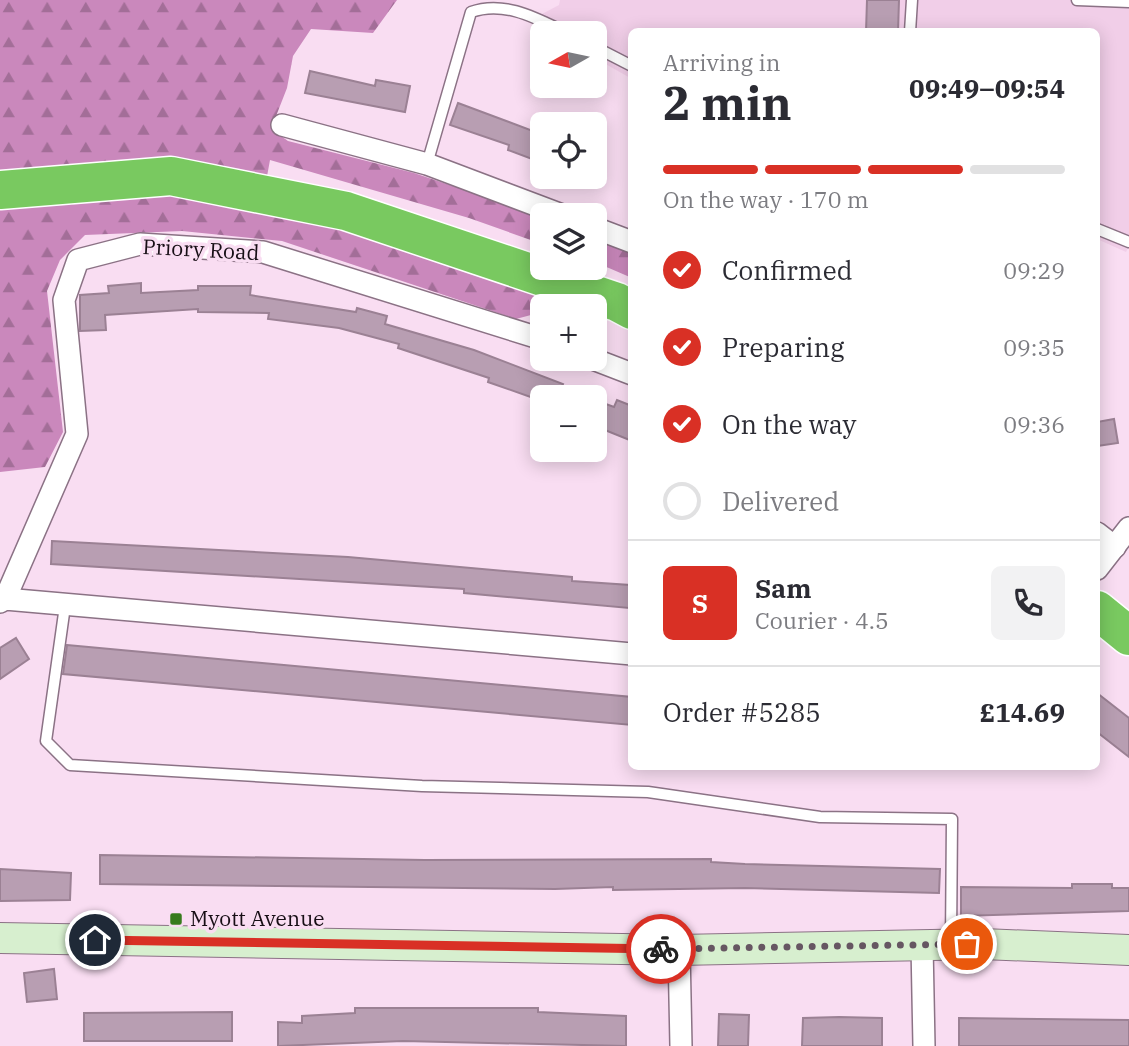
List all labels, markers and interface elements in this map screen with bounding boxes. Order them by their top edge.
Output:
north arrow [530,21,607,98]
map controls [530,21,607,462]
text: Arriving in [663,47,780,77]
text: 09:49–09:54 [909,71,1065,105]
text: 2 min [663,73,792,133]
button: locate [530,112,607,189]
text: On the way · 170 m [663,184,869,214]
button: layers [530,203,607,280]
street label: Priory Road [142,232,260,266]
icon: check [663,251,701,289]
text: Confirmed [722,253,853,287]
text: 09:29 [1003,255,1065,285]
button: + [530,294,607,371]
icon: check [663,328,701,366]
text: Preparing [722,330,844,364]
text: 09:35 [1003,332,1065,362]
button: − [530,385,607,462]
icon: check [663,405,701,443]
text: On the way [722,407,856,441]
text: 09:36 [1003,409,1065,439]
text: Delivered [722,484,839,518]
button: phone [991,566,1065,640]
text: Sam [755,571,811,605]
text: S [692,586,708,620]
text: Courier · 4.5 [755,605,889,635]
text: Order #5285 [663,695,821,729]
text: £14.69 [980,695,1065,729]
place label: Myott Avenue [190,904,324,932]
pin [65,910,125,970]
marker: Myott Avenue [168,911,184,927]
courier [626,914,696,984]
pin [937,914,997,974]
icon: home [76,921,114,959]
icon: bag [948,925,986,963]
icon: bike [642,930,680,968]

